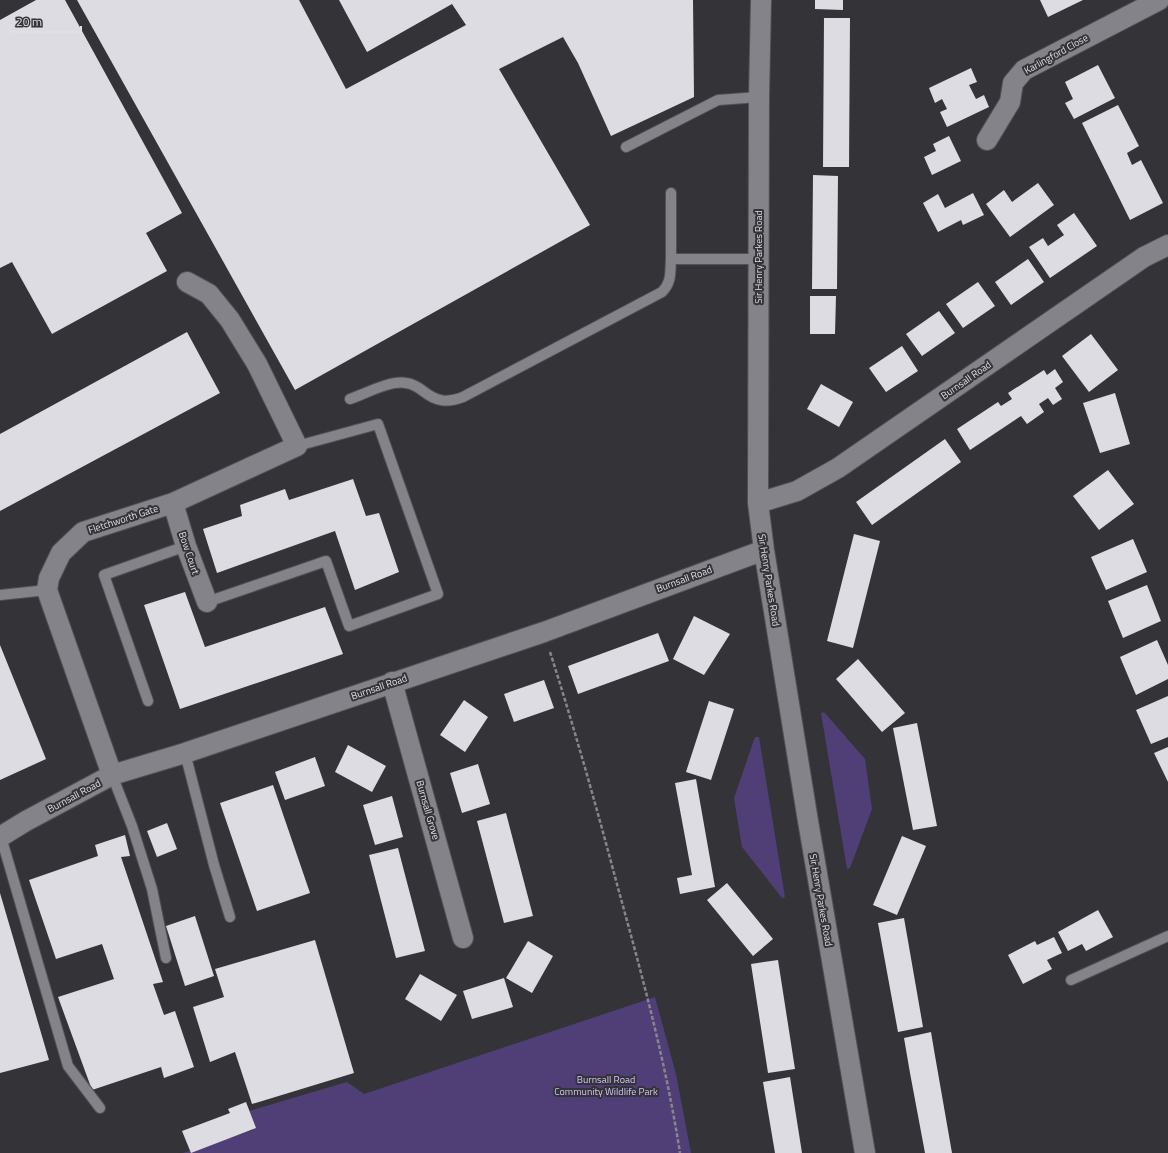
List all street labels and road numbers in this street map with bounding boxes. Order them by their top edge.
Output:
street label: Karlingford Close [1021,30,1091,78]
street label: Sir Henry Parkes Road [751,210,766,304]
street label: Burnsall Road [938,357,994,403]
street label: Fletchworth Gate [86,501,160,537]
street label: Bow Court [175,530,203,577]
street label: Sir Henry Parkes Road [754,533,784,627]
street label: Burnsall Road [654,562,714,596]
street label: Burnsall Road [349,670,409,704]
street label: Burnsall Road [45,776,103,816]
street label: Burnsall Grove [412,778,444,842]
street label: Sir Henry Parkes Road [805,853,837,947]

